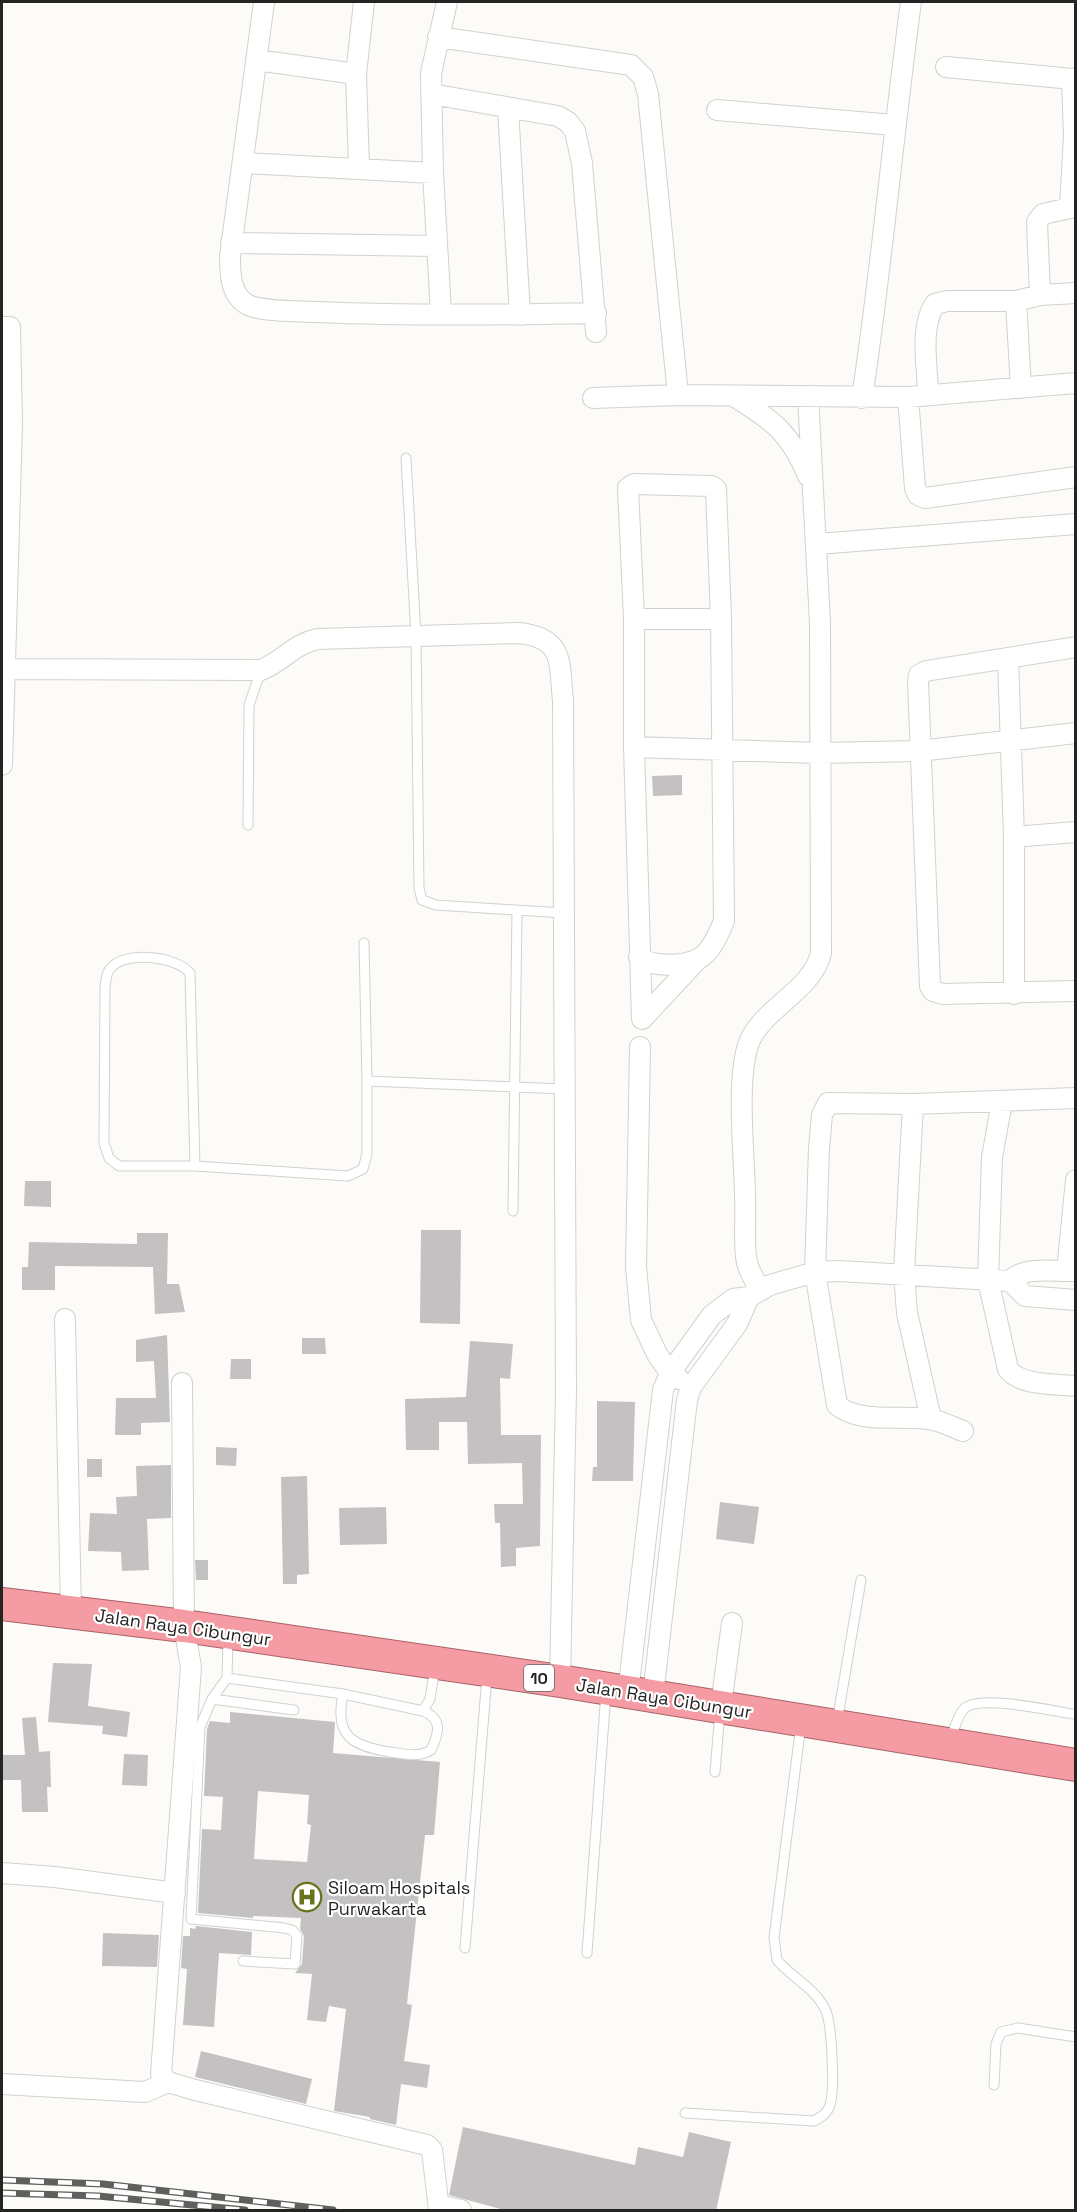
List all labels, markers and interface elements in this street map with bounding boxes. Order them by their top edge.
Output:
street label: Jalan Raya Cibungur [94,1603,273,1651]
road number: 10 [524,1665,554,1691]
street label: Jalan Raya Cibungur [575,1673,754,1723]
place label: Siloam Hospitals Purwakarta [328,1876,470,1920]
hospital icon: Siloam Hospitals Purwakarta [291,1881,323,1913]

